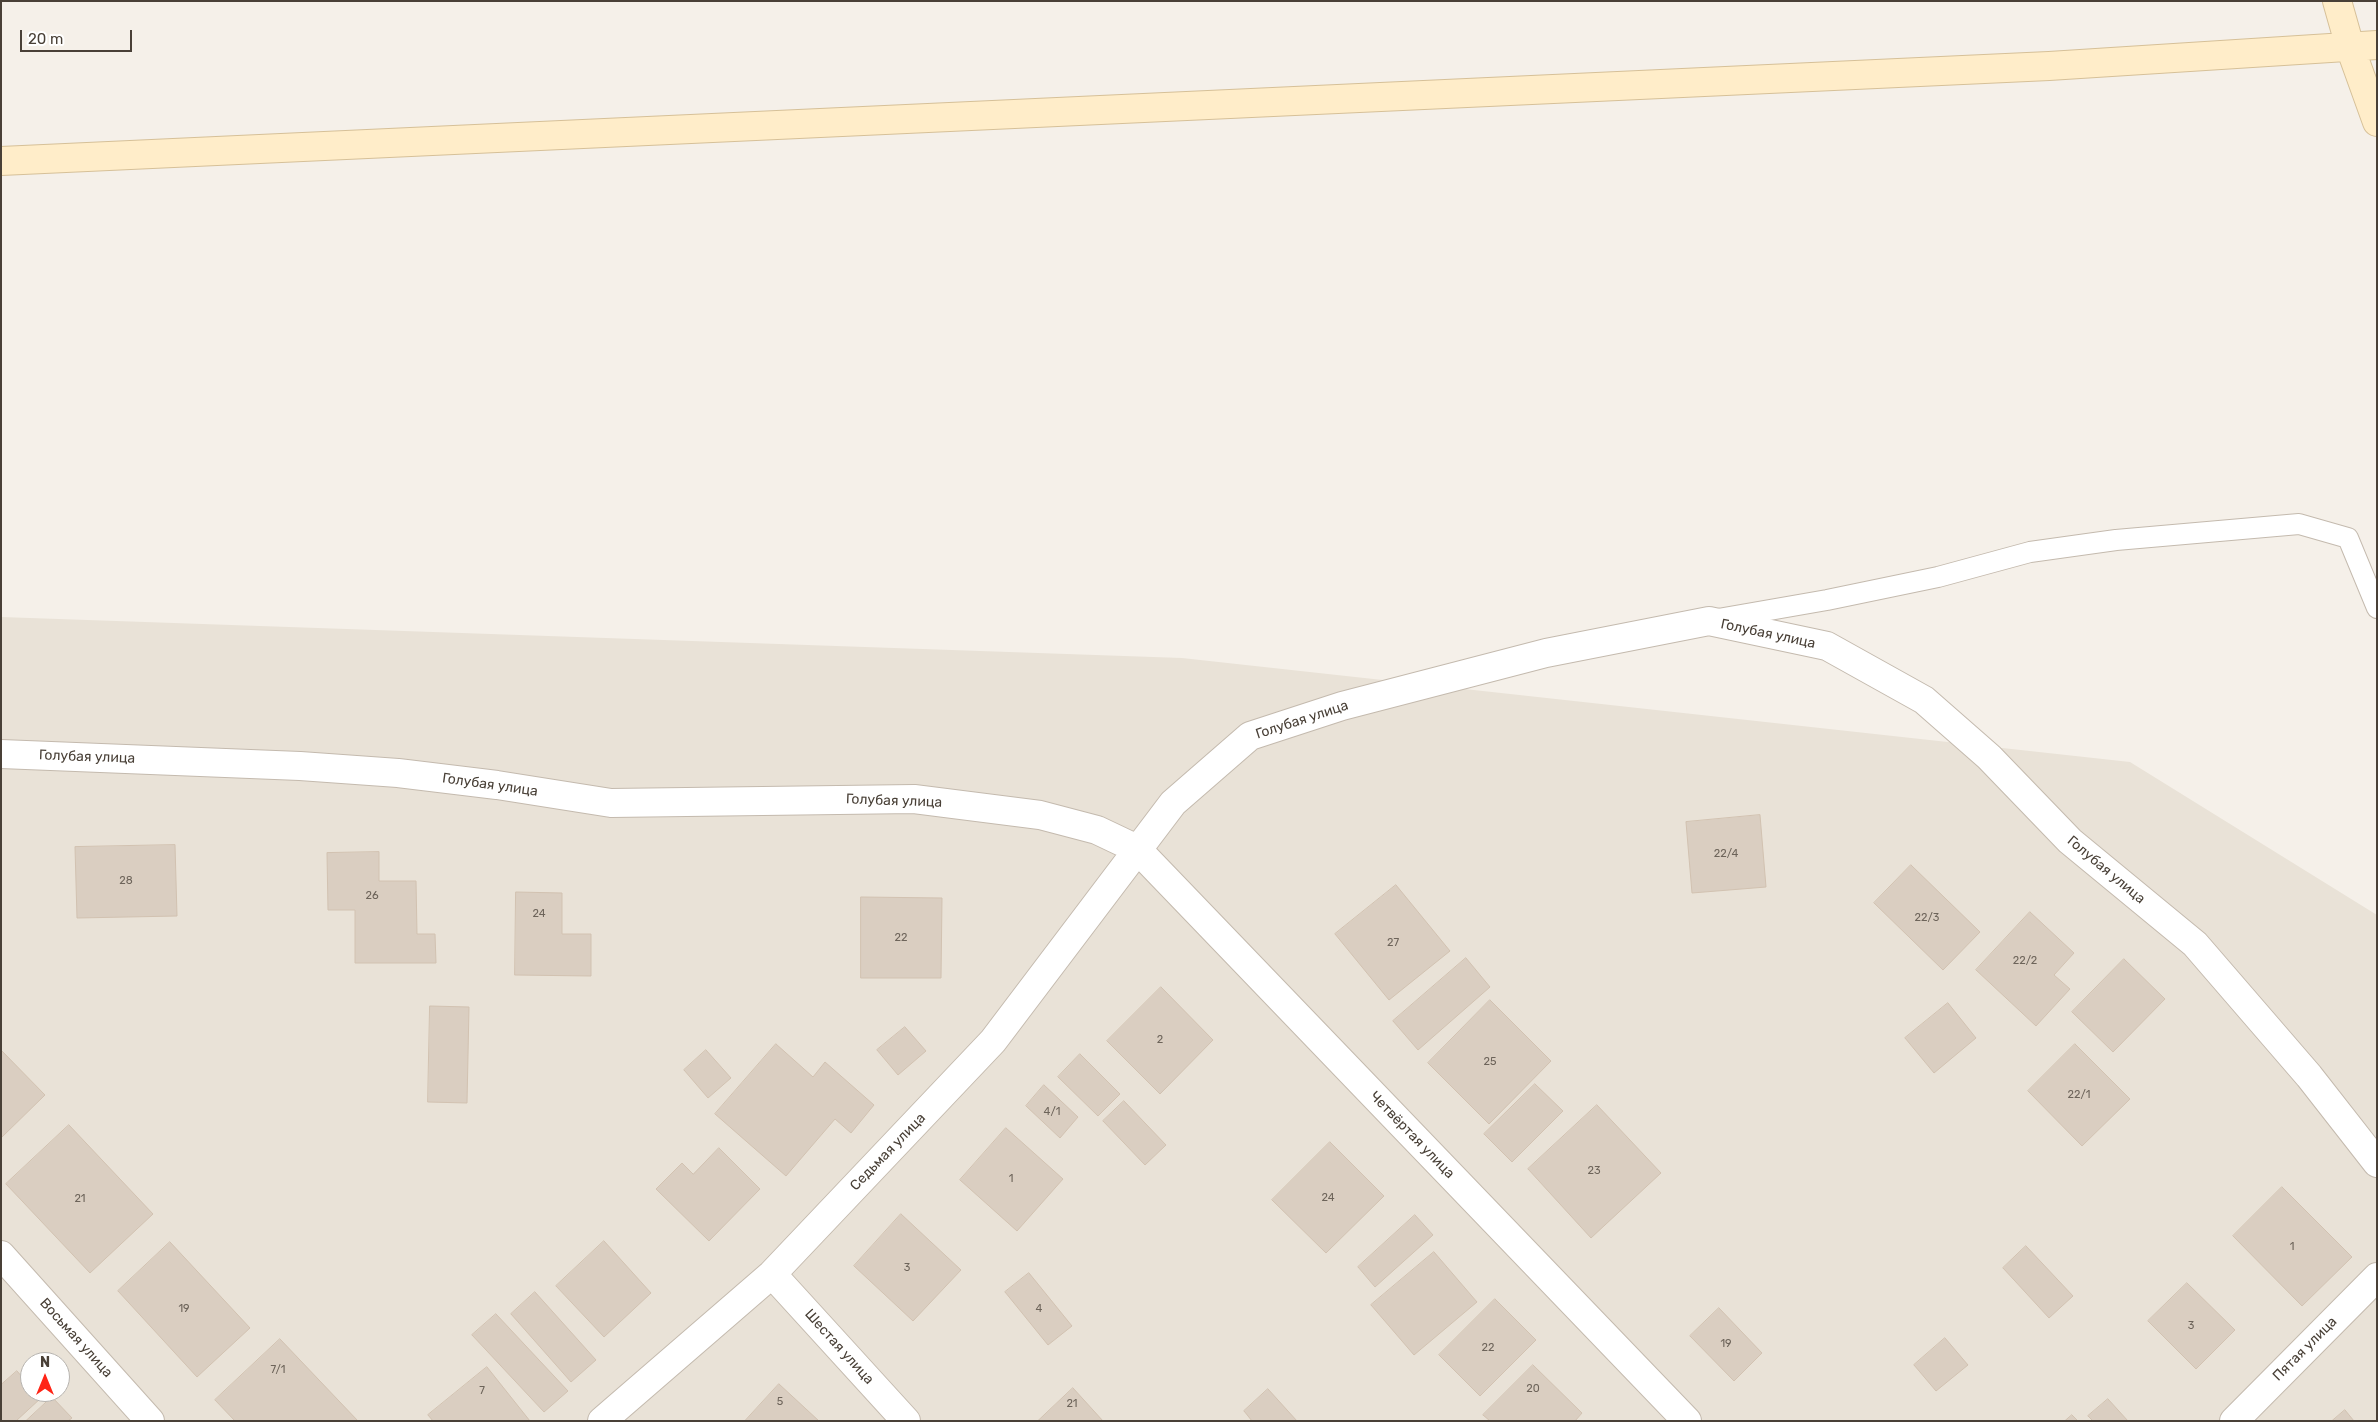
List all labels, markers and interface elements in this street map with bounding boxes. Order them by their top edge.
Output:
scale bar [22,20,135,52]
text: 20 m [28,30,63,48]
street label: Голубая улица [1719,616,1817,652]
street label: Голубая улица [1254,697,1350,743]
street label: Голубая улица [39,747,135,767]
street label: Голубая улица [441,770,539,800]
street label: Голубая улица [846,791,942,811]
street label: Голубая улица [2064,833,2148,907]
house number: 22/4 [1714,847,1738,861]
house number: 28 [119,874,133,888]
house number: 26 [365,889,379,903]
house number: 24 [532,907,546,921]
house number: 22/3 [1915,911,1939,925]
house number: 22 [895,931,907,945]
house number: 27 [1387,936,1399,950]
house number: 22/2 [2013,954,2037,968]
house number: 2 [1157,1033,1163,1047]
house number: 25 [1484,1055,1496,1069]
street label: Четвёртая улица [1366,1088,1458,1182]
house number: 22/1 [2068,1088,2090,1102]
house number: 4/1 [1044,1105,1060,1119]
street label: Седьмая улица [847,1110,929,1194]
house number: 23 [1587,1164,1601,1178]
house number: 1 [1009,1172,1013,1186]
house number: 24 [1321,1191,1335,1205]
house number: 21 [74,1192,86,1206]
house number: 1 [2290,1240,2294,1254]
house number: 3 [904,1261,910,1275]
street label: Восьмая улица [36,1295,116,1381]
house number: 19 [178,1302,190,1316]
house number: 4 [1036,1302,1042,1316]
street label: Шестая улица [801,1306,877,1388]
street label: Пятая улица [2269,1313,2341,1385]
house number: 3 [2188,1319,2194,1333]
house number: 19 [1720,1337,1732,1351]
house number: 22 [1482,1341,1494,1355]
north arrow [20,1352,70,1402]
text: N [40,1354,50,1371]
house number: 7/1 [271,1363,285,1377]
house number: 20 [1526,1382,1540,1396]
house number: 7 [479,1384,485,1398]
house number: 5 [777,1395,783,1409]
house number: 21 [1066,1397,1078,1411]

